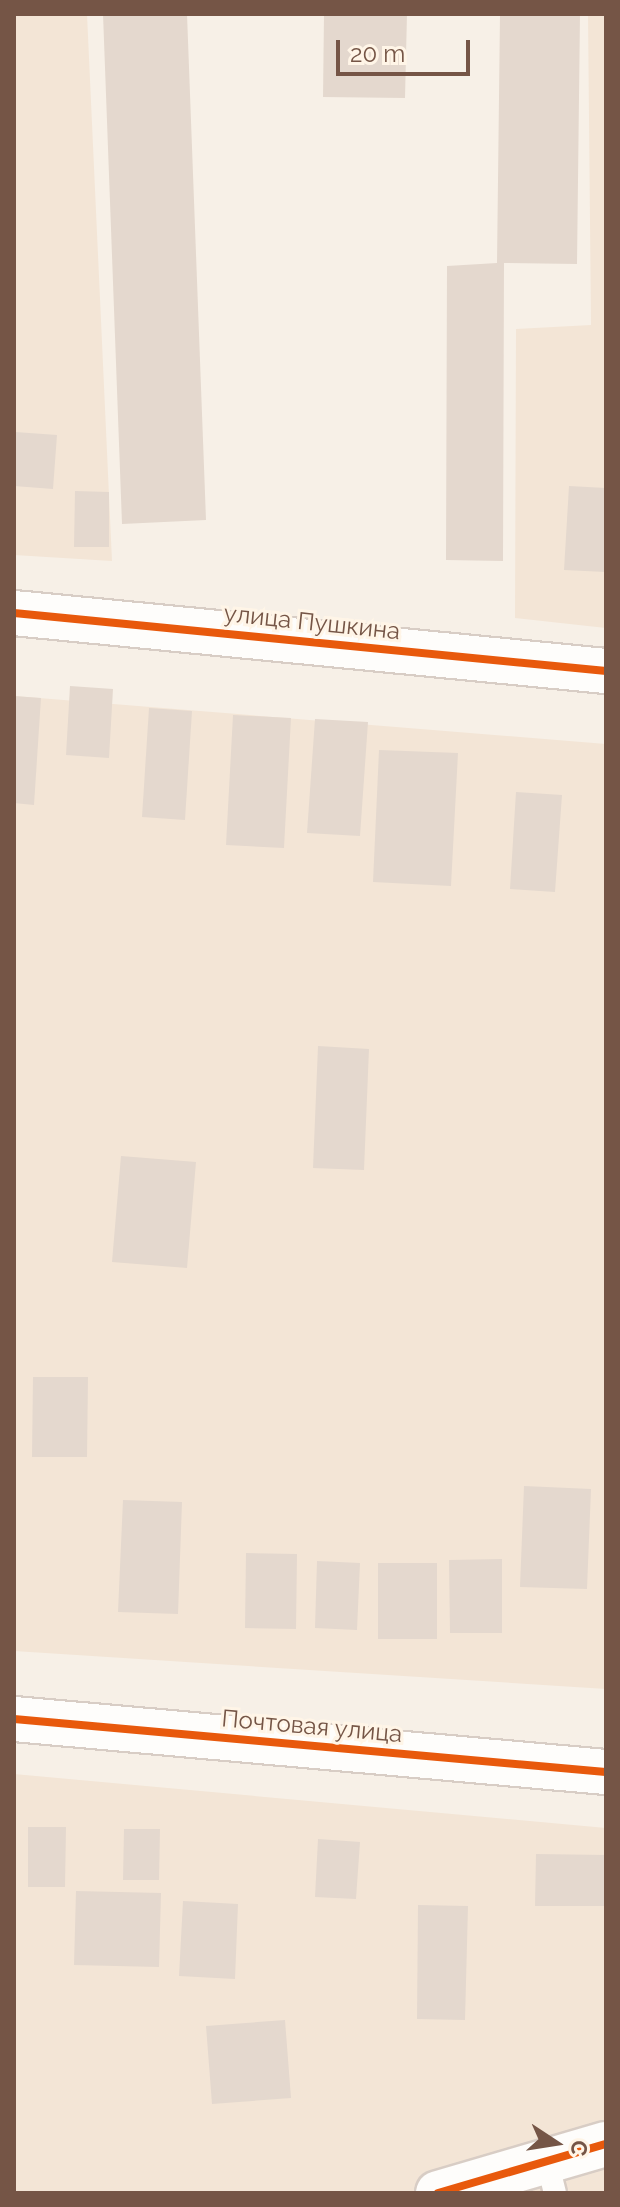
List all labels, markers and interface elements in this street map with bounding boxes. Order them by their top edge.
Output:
scale bar [340,24,474,74]
text: 20 m [350,39,405,68]
street label: улица Пушкина [222,598,402,646]
street label: Почтовая улица [220,1704,404,1748]
north arrow [516,2103,596,2183]
text: С [565,2138,594,2158]

